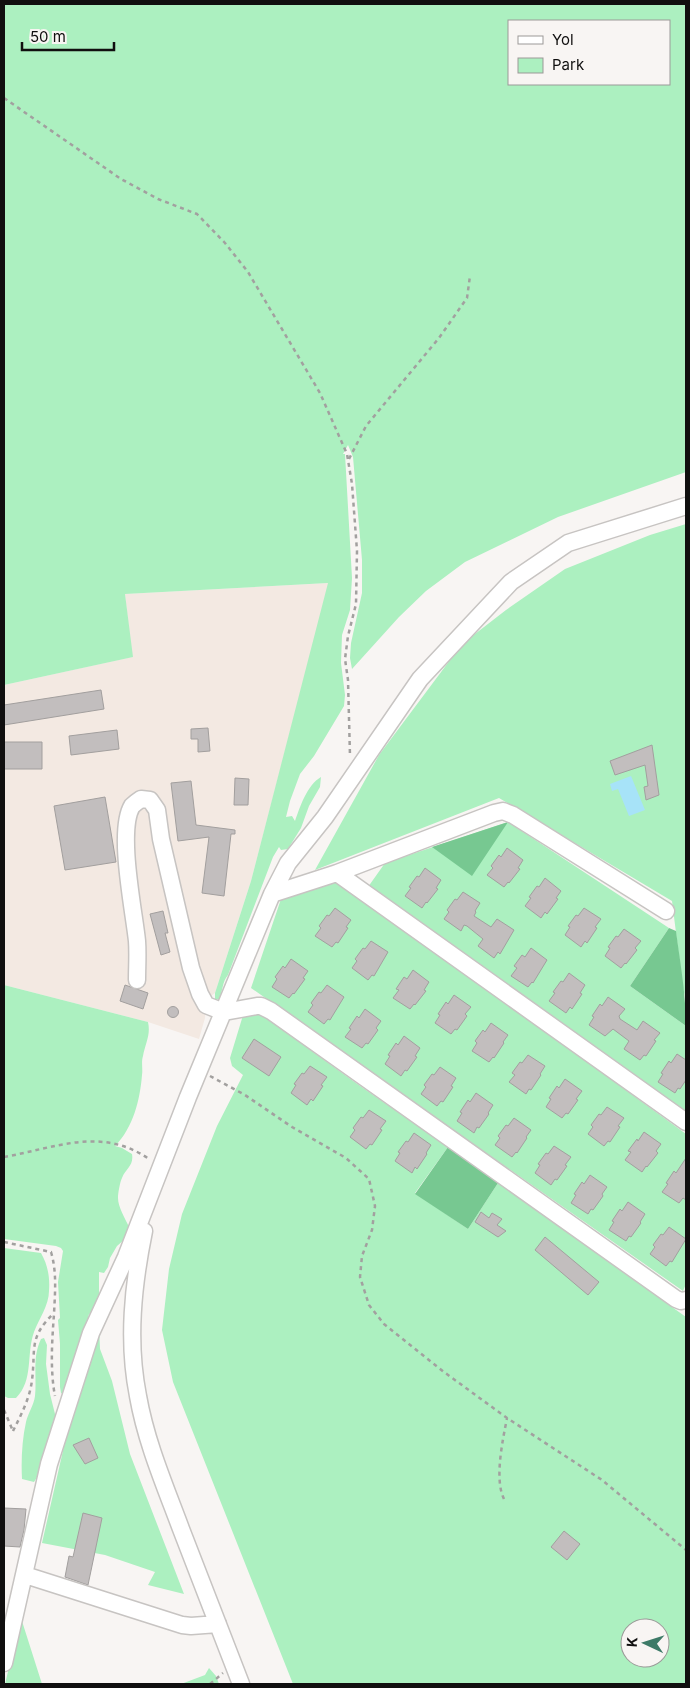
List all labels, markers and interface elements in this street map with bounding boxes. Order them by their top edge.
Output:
scale bar [22,20,115,52]
legend [508,20,670,85]
text: 50 m [30,27,66,46]
text: Yol [552,30,574,49]
text: Park [552,55,585,74]
north arrow [620,1618,670,1668]
text: K [623,1636,640,1648]

